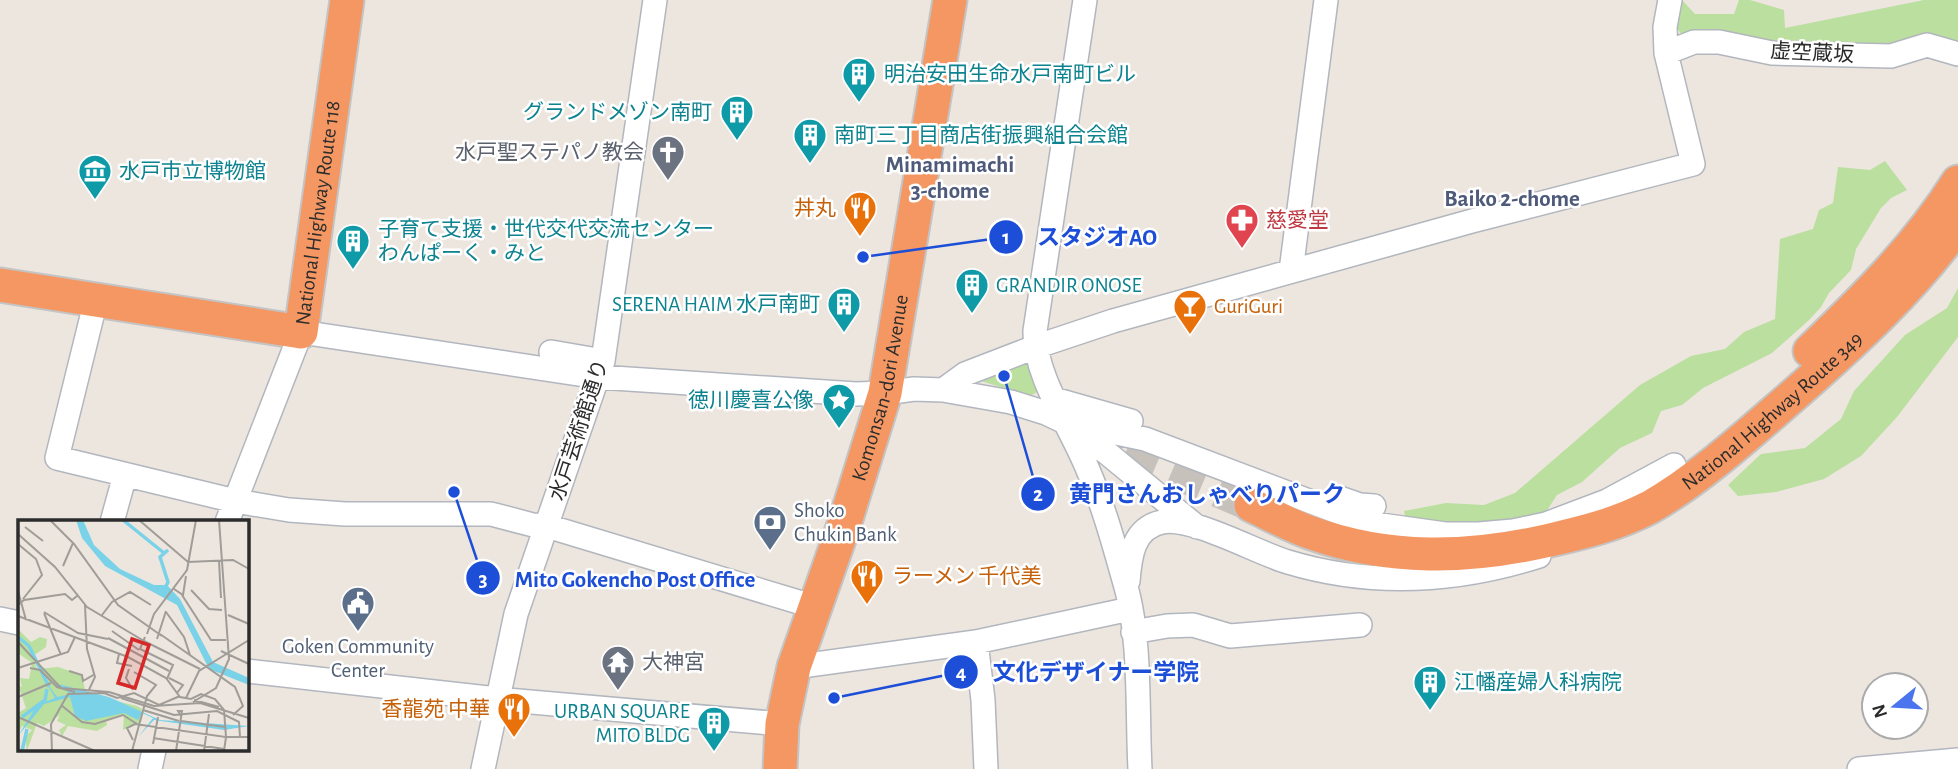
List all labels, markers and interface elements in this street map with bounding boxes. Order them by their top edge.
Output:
street label: 虚空蔵坂 [1770,39,1855,66]
building icon: 明治安田生命水戸南町ビル [840,55,878,104]
place label: 明治安田生命水戸南町ビル [884,63,1136,85]
building icon: グランドメゾン南町 [718,93,756,142]
street label: National Highway Route 118 [292,99,343,326]
place label: グランドメゾン南町 [523,101,712,123]
building icon: 南町三丁目商店街振興組合会館 [791,116,829,165]
place label: 南町三丁目商店街振興組合会館 [834,124,1128,146]
church icon: 水戸聖ステパノ教会 [649,133,687,182]
place label: 水戸聖ステパノ教会 [455,141,644,163]
museum icon: 水戸市立博物館 [76,152,114,201]
district label: Minamimachi 3-chome [886,154,1014,203]
place label: 水戸市立博物館 [119,160,266,182]
district label: Baiko 2-chome [1444,188,1580,211]
restaurant icon: 丼丸 [841,189,879,238]
place label: 丼丸 [794,197,836,219]
pharmacy icon: 慈愛堂 [1223,201,1261,250]
place label: 慈愛堂 [1266,209,1329,231]
callout: スタジオAO [988,215,1171,259]
place label: 子育て支援・世代交代交流センター わんぱーく・みと [378,218,714,264]
building icon: 子育て支援・世代交代交流センター わんぱーく・みと [334,222,372,271]
text: スタジオAO [1037,225,1157,250]
text: 1 [1002,227,1010,248]
building icon: GRANDIR ONOSE [953,266,991,315]
place label: GRANDIR ONOSE [996,275,1142,296]
building icon: SERENA HAIM 水戸南町 [825,285,863,334]
bar icon: GuriGuri [1171,287,1209,336]
place label: SERENA HAIM 水戸南町 [612,293,820,315]
street label: Komonsan-dori Avenue [848,293,912,484]
place label: GuriGuri [1214,296,1283,317]
street label: National Highway Route 349 [1678,328,1867,494]
street label: 水戸芸術館通り [545,357,612,503]
place icon: 徳川慶喜公像 [820,381,858,430]
place label: 徳川慶喜公像 [688,389,814,411]
callout: 黄門さんおしゃべりパーク [1020,472,1359,516]
text: 黄門さんおしゃべりパーク [1069,482,1345,507]
text: 2 [1033,484,1043,505]
place label: Shoko Chukin Bank [794,500,897,545]
bank icon: Shoko Chukin Bank [751,503,789,552]
inset map [18,520,248,752]
callout: Mito Gokencho Post Office [466,556,770,600]
restaurant icon: ラーメン 千代美 [848,557,886,606]
place label: ラーメン 千代美 [892,565,1042,587]
text: 3 [478,569,488,590]
text: Mito Gokencho Post Office [515,569,755,592]
public building icon: Goken Community Center [339,584,377,633]
place label: Goken Community Center [282,636,434,681]
temple icon: 大神宮 [599,643,637,692]
callout: 文化デザイナー学院 [943,650,1213,694]
place label: 大神宮 [642,651,705,673]
text: 文化デザイナー学院 [993,660,1199,685]
text: 4 [956,662,966,683]
building icon: 江幡産婦人科病院 [1411,663,1449,712]
place label: 江幡産婦人科病院 [1454,671,1622,693]
north arrow [1860,671,1930,741]
restaurant icon: 香龍苑 中華 [495,690,533,739]
place label: 香龍苑 中華 [382,698,490,720]
place label: URBAN SQUARE MITO BLDG [554,701,690,746]
text: N [1869,702,1891,720]
building icon: URBAN SQUARE MITO BLDG [695,704,733,753]

